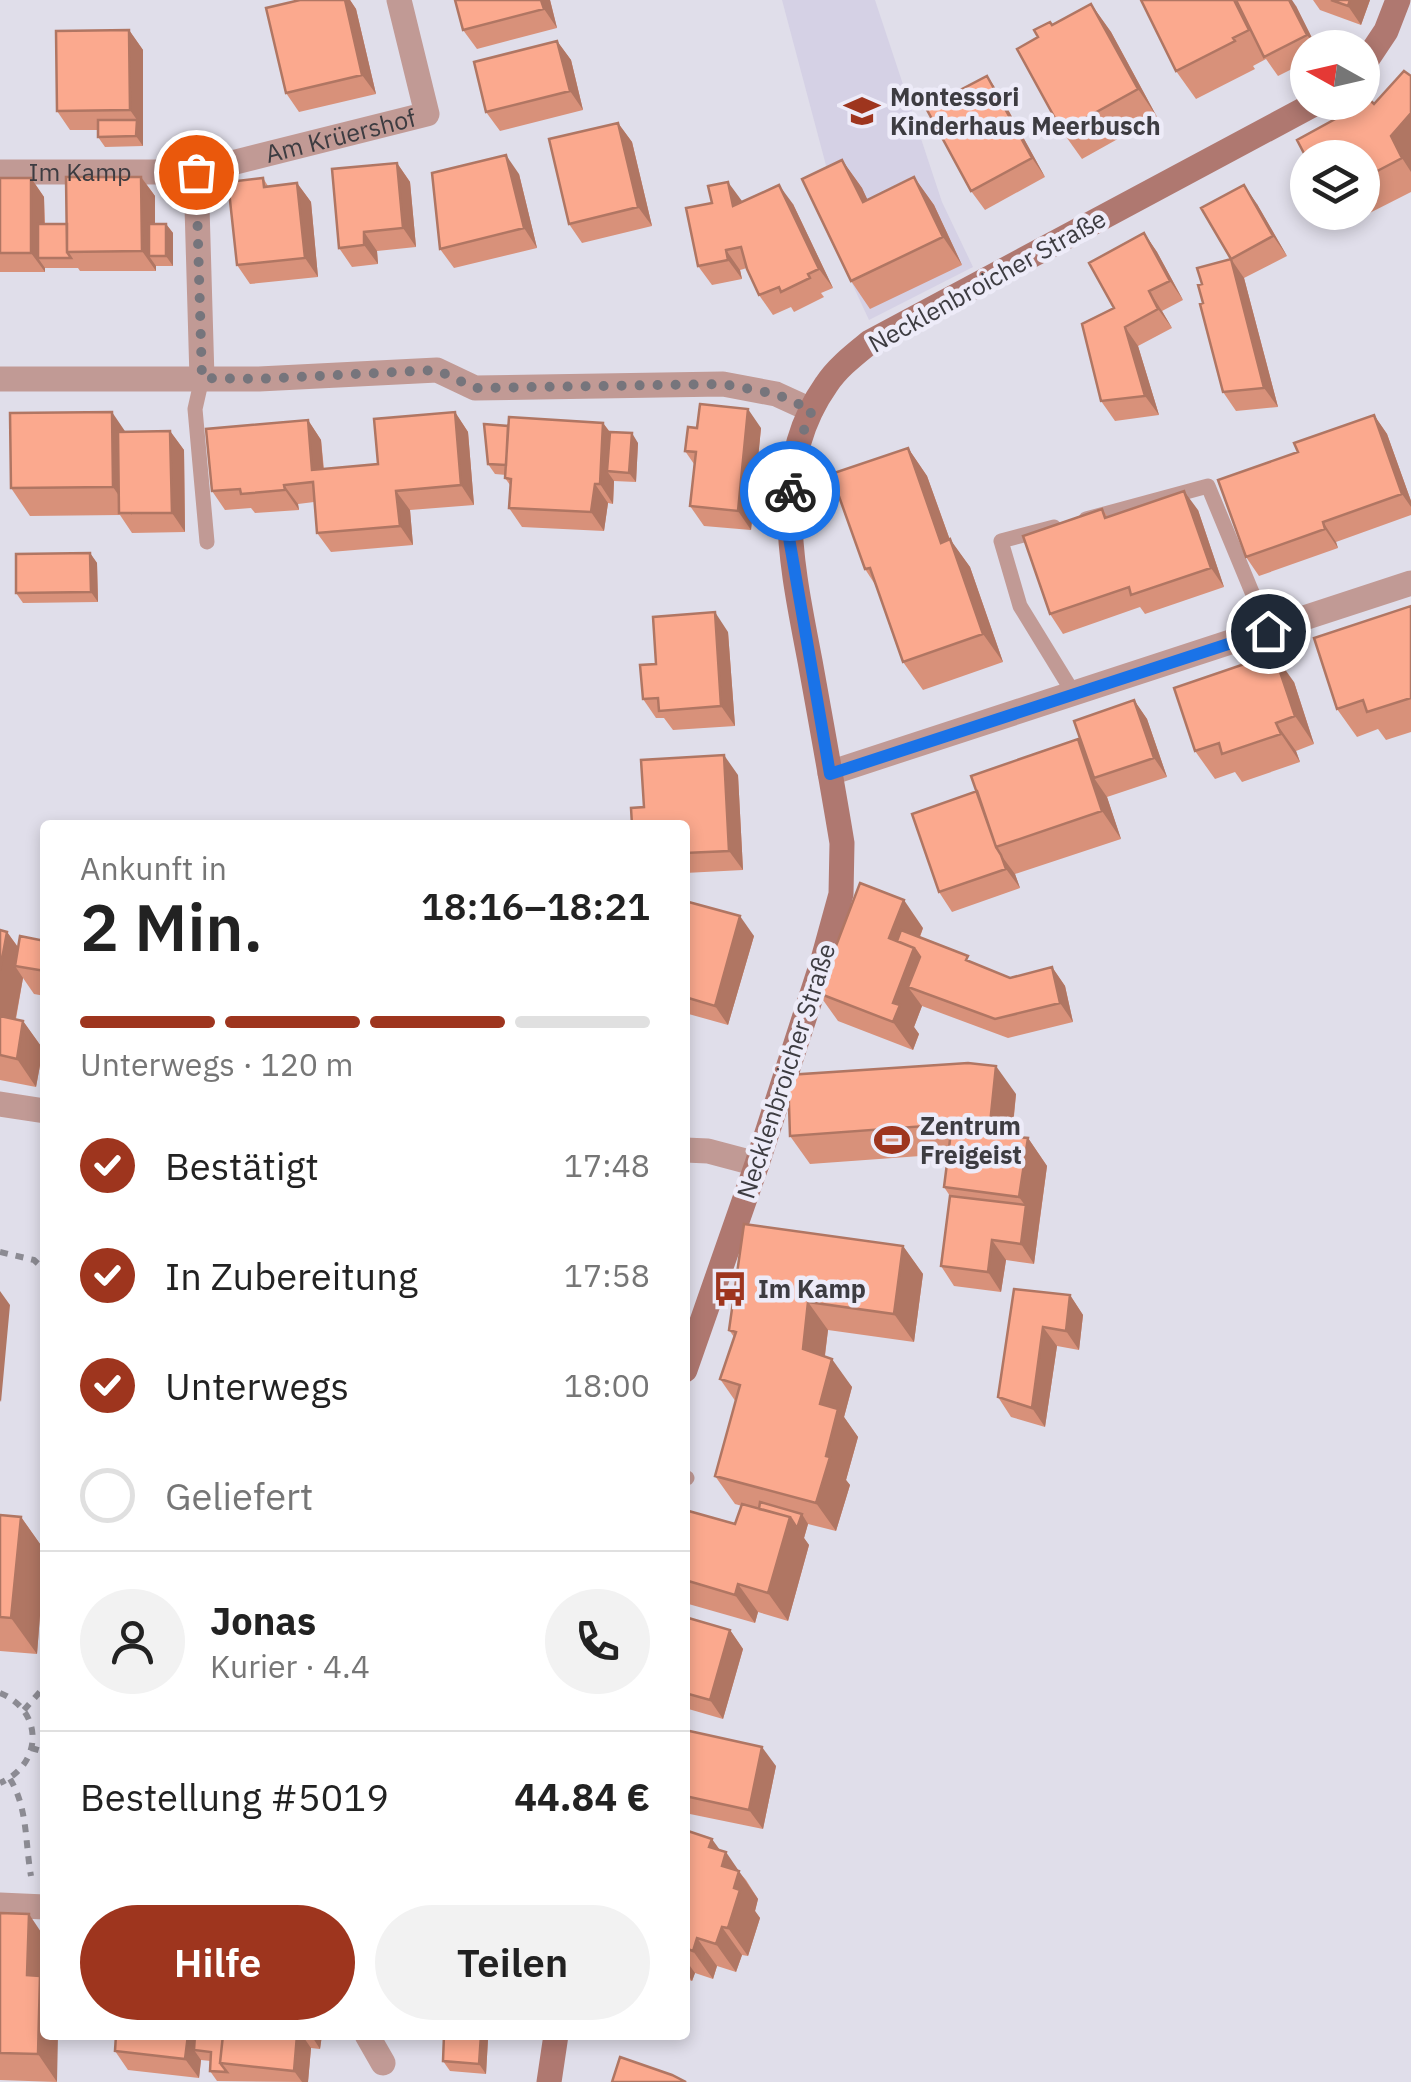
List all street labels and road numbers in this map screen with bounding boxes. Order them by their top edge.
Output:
street label: Am Krüershof [262,100,419,170]
street label: Im Kamp [29,155,131,188]
street label: Necklenbroicher Straße [862,201,1111,360]
street label: Necklenbroicher Straße [729,939,842,1203]

